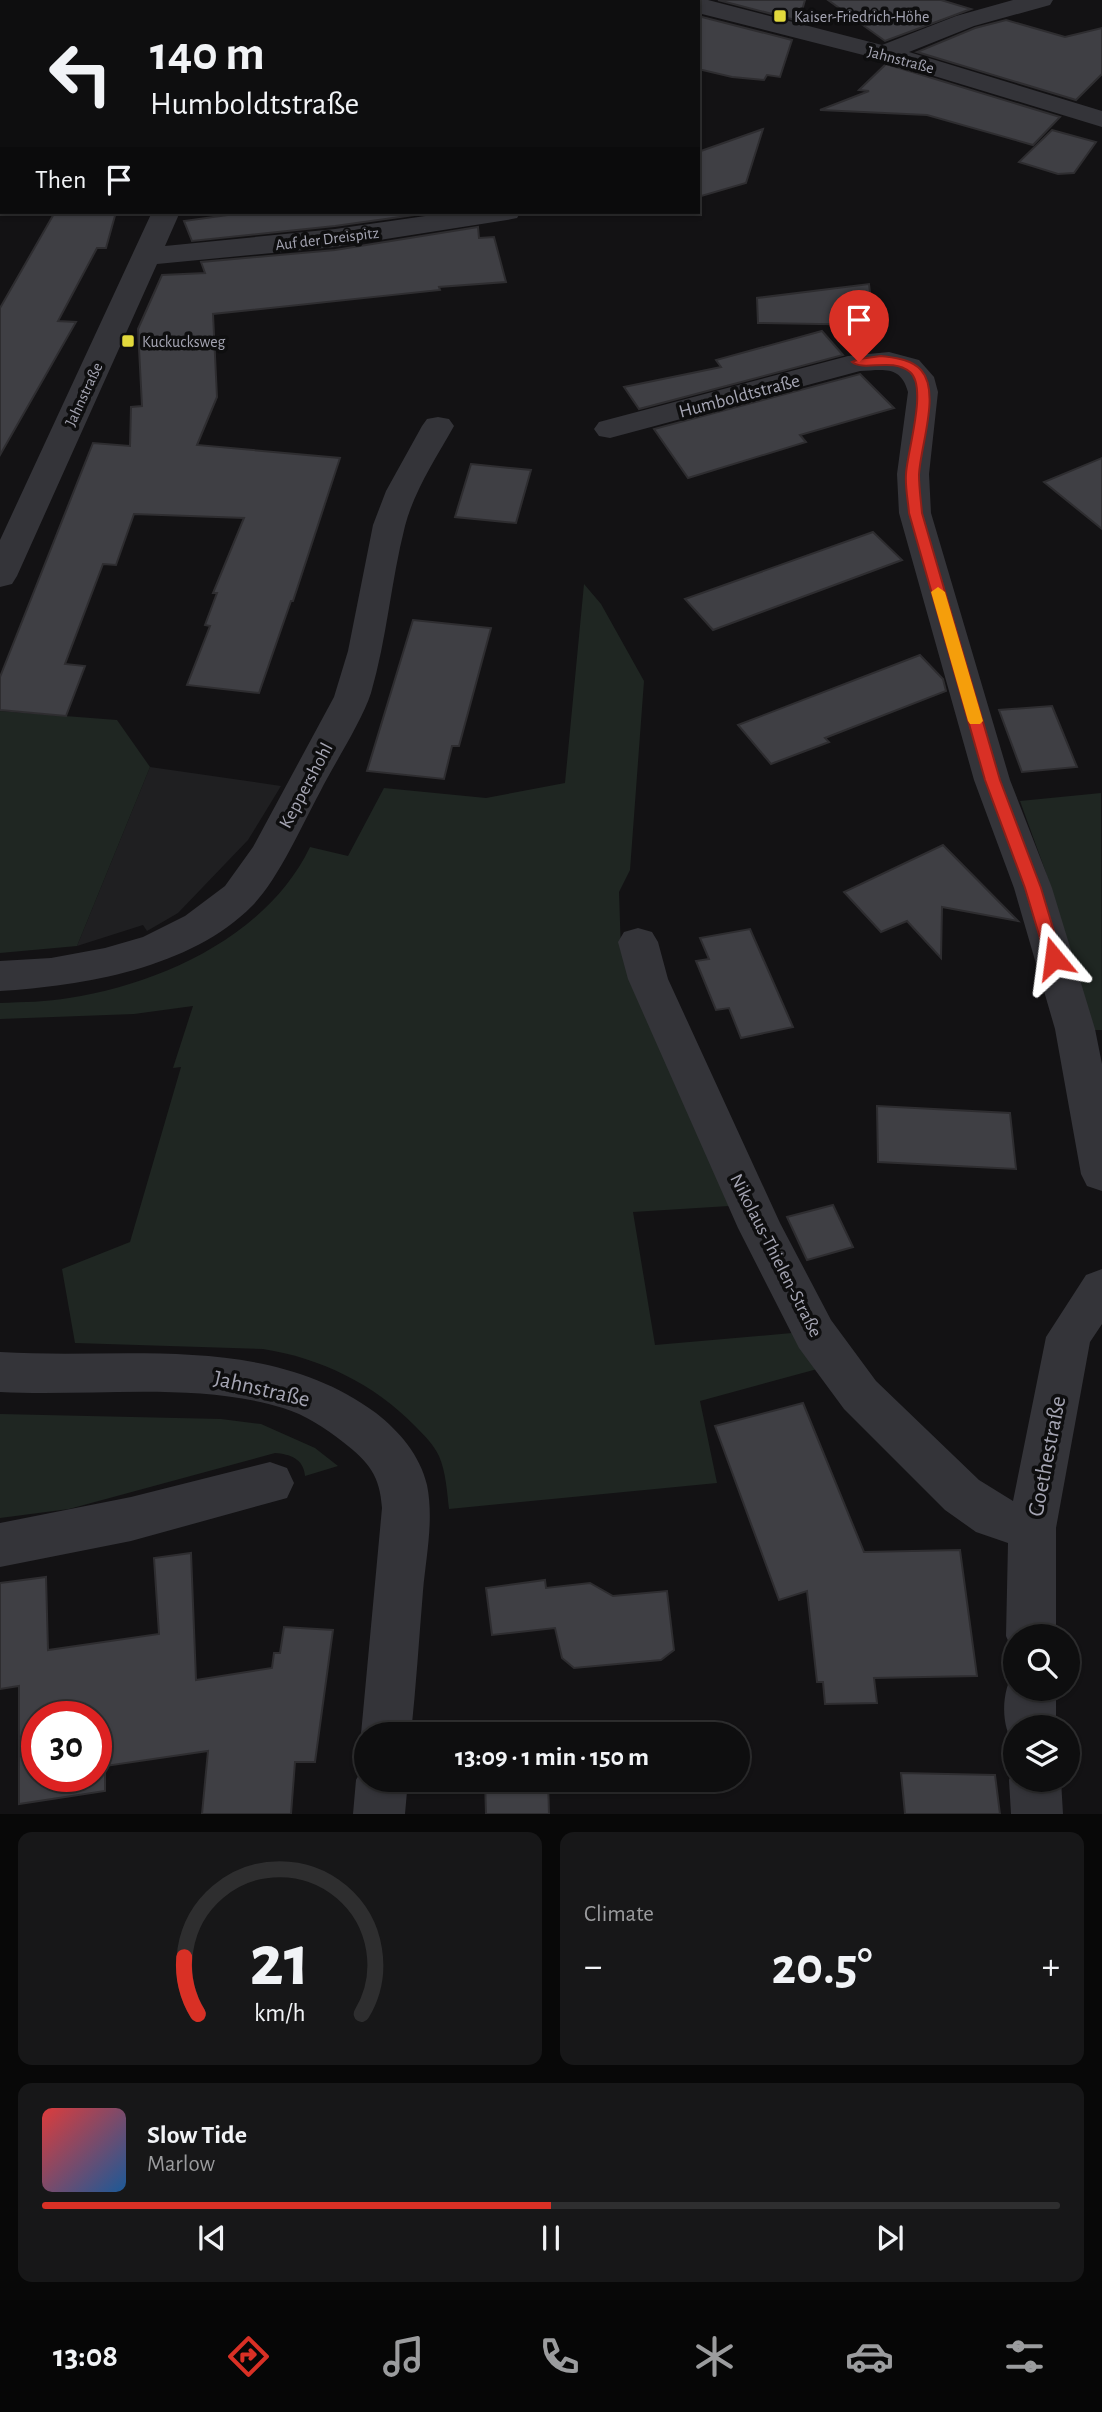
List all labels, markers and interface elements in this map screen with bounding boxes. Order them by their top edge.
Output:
marker: Kaiser-Friedrich-Höhe [772,8,788,24]
place label: Kaiser-Friedrich-Höhe [794,9,929,25]
icon: left [35,28,126,119]
text: 140 m [150,30,265,79]
street label: Jahnstraße [866,43,936,77]
text: Humboldtstraße [150,88,359,120]
icon: arrive [100,161,138,199]
text: Then [35,167,86,193]
street label: Auf der Dreispitz [274,225,380,253]
pin [829,290,889,362]
icon: arrive [840,301,878,339]
marker: Kuckucksweg [120,333,136,349]
place label: Kuckucksweg [142,334,225,350]
street label: Jahnstraße [62,360,106,429]
street label: Humboldtstraße [677,371,802,422]
street label: Keppershohl [276,740,337,832]
position arrow [1017,921,1091,995]
street label: Nikolaus-Thielen-Straße [726,1171,825,1340]
street label: Jahnstraße [211,1367,312,1412]
street label: Goethestraße [1025,1394,1070,1518]
map controls [1003,1624,1080,1792]
button: search [1003,1624,1080,1701]
speed limit sign: 30 [21,1701,112,1792]
button: layers [1003,1715,1080,1792]
text: 13:09 · 1 min · 150 m [455,1744,649,1770]
text: Climate [584,1903,654,1926]
text: 21 [250,1927,310,2000]
text: 20.5° [771,1941,873,1993]
text: − [584,1948,602,1986]
text: + [1042,1948,1060,1986]
text: km/h [254,2001,306,2026]
text: Slow Tide [147,2122,247,2148]
text: Marlow [147,2153,215,2176]
icon: previous [193,2219,231,2257]
icon: pause [532,2219,570,2257]
icon: next [871,2219,909,2257]
icon: directions [224,2332,273,2381]
icon: music [379,2332,428,2381]
icon: phone [535,2332,584,2381]
icon: climate [690,2332,739,2381]
icon: car [845,2332,894,2381]
icon: filters [1000,2332,1049,2381]
text: 13:08 [53,2340,118,2372]

